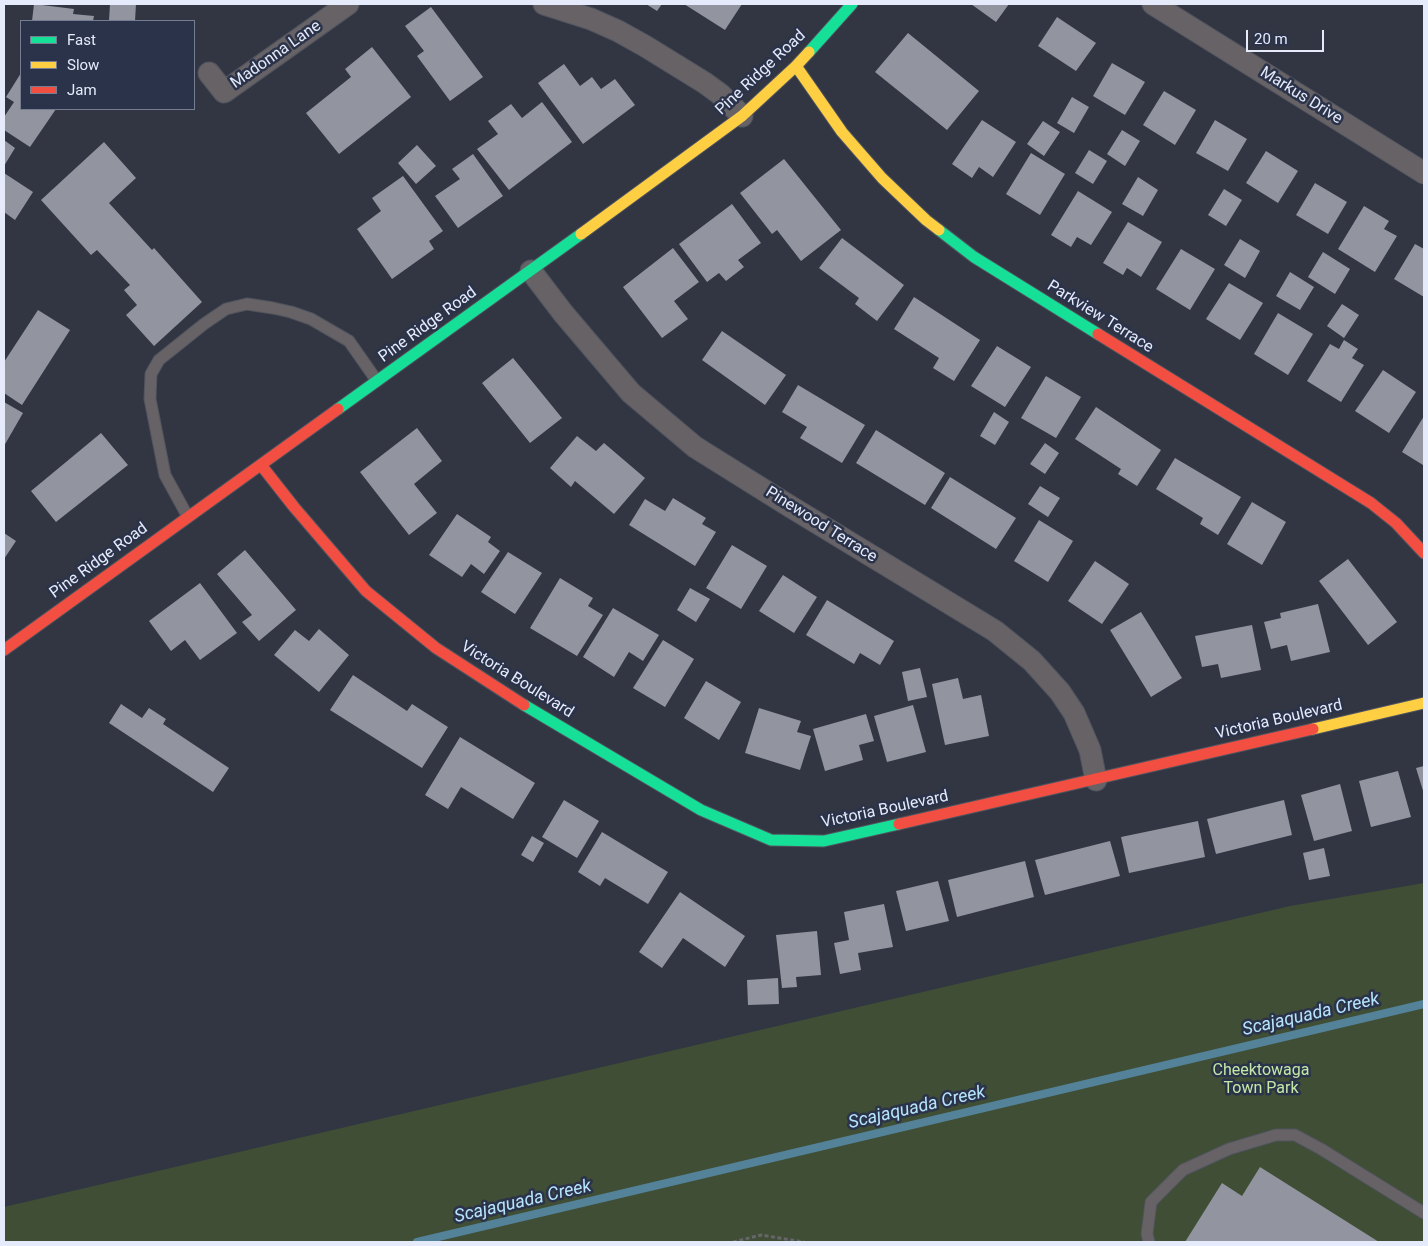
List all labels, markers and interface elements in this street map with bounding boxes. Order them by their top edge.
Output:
street label: Madonna Lane [227,17,325,93]
legend [20,20,195,110]
scale bar [1248,20,1326,52]
street label: Pine Ridge Road [712,26,810,120]
text: 20 m [1254,30,1288,48]
text: Fast [67,31,96,49]
text: Slow [67,56,99,74]
street label: Markus Drive [1256,63,1346,129]
text: Jam [67,81,97,99]
street label: Parkview Terrace [1043,277,1157,357]
street label: Pine Ridge Road [375,283,481,367]
street label: Pinewood Terrace [762,483,880,567]
street label: Pine Ridge Road [46,519,152,603]
street label: Victoria Boulevard [457,638,577,722]
street label: Victoria Boulevard [1214,696,1344,744]
street label: Victoria Boulevard [820,787,950,833]
water label: Scajaquada Creek [1240,989,1382,1041]
park label: Cheektowaga Town Park [1213,1061,1309,1099]
water label: Scajaquada Creek [846,1082,988,1134]
water label: Scajaquada Creek [452,1176,594,1228]

